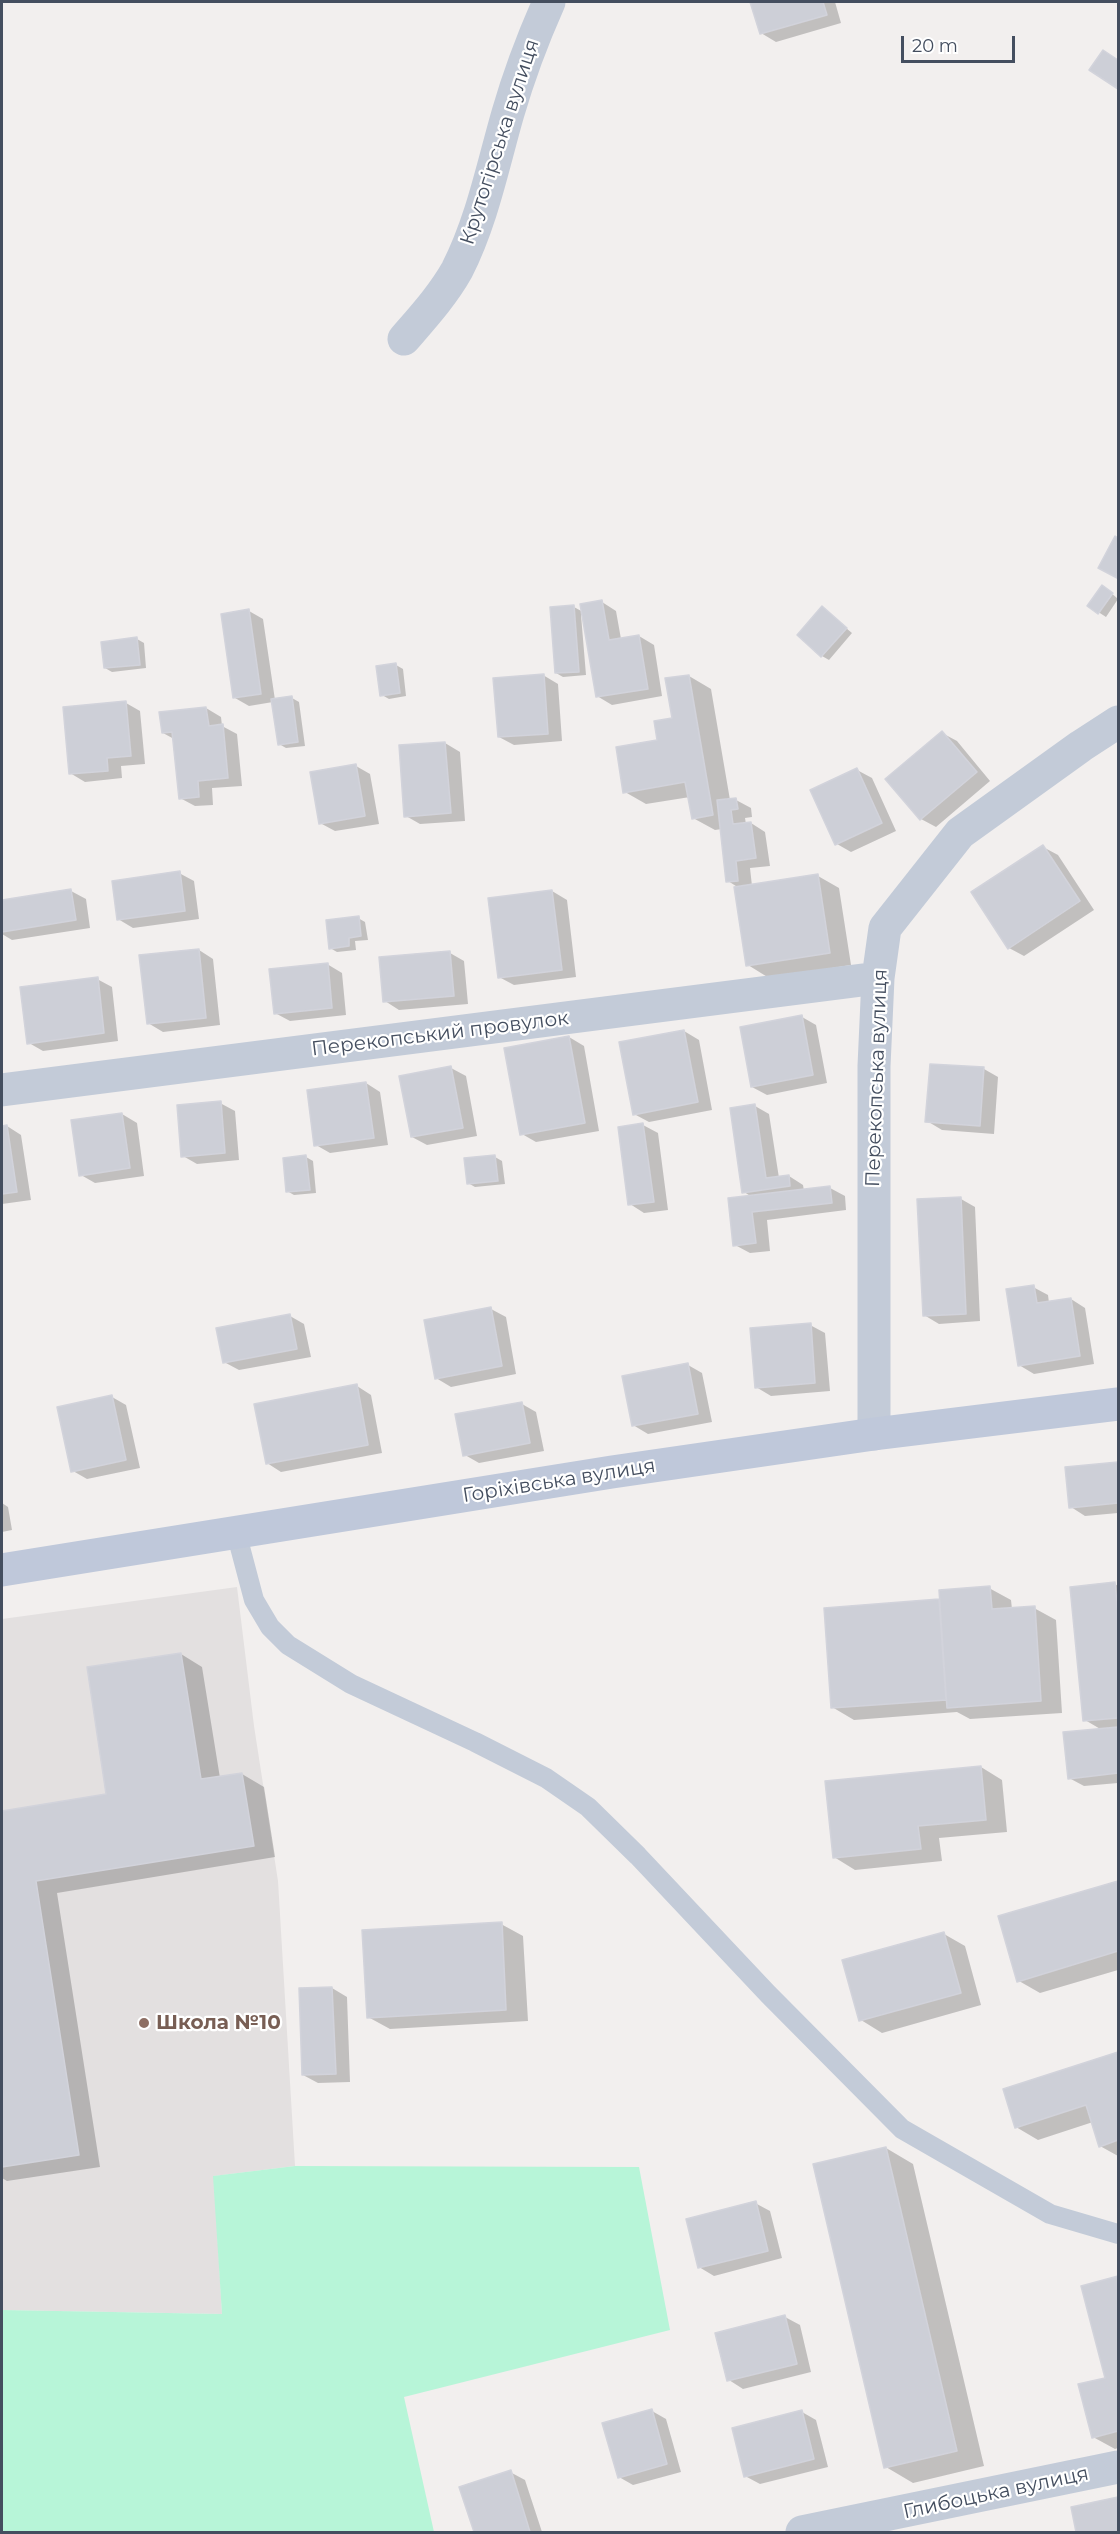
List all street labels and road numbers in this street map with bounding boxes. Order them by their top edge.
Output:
street label: Крутогірська вулиця [455,36,545,248]
street label: Перекопська вулиця [861,968,893,1188]
street label: Перекопський провулок [310,1006,570,1062]
street label: Горіхівська вулиця [461,1454,657,1508]
street label: Глибоцька вулиця [901,2462,1091,2524]

